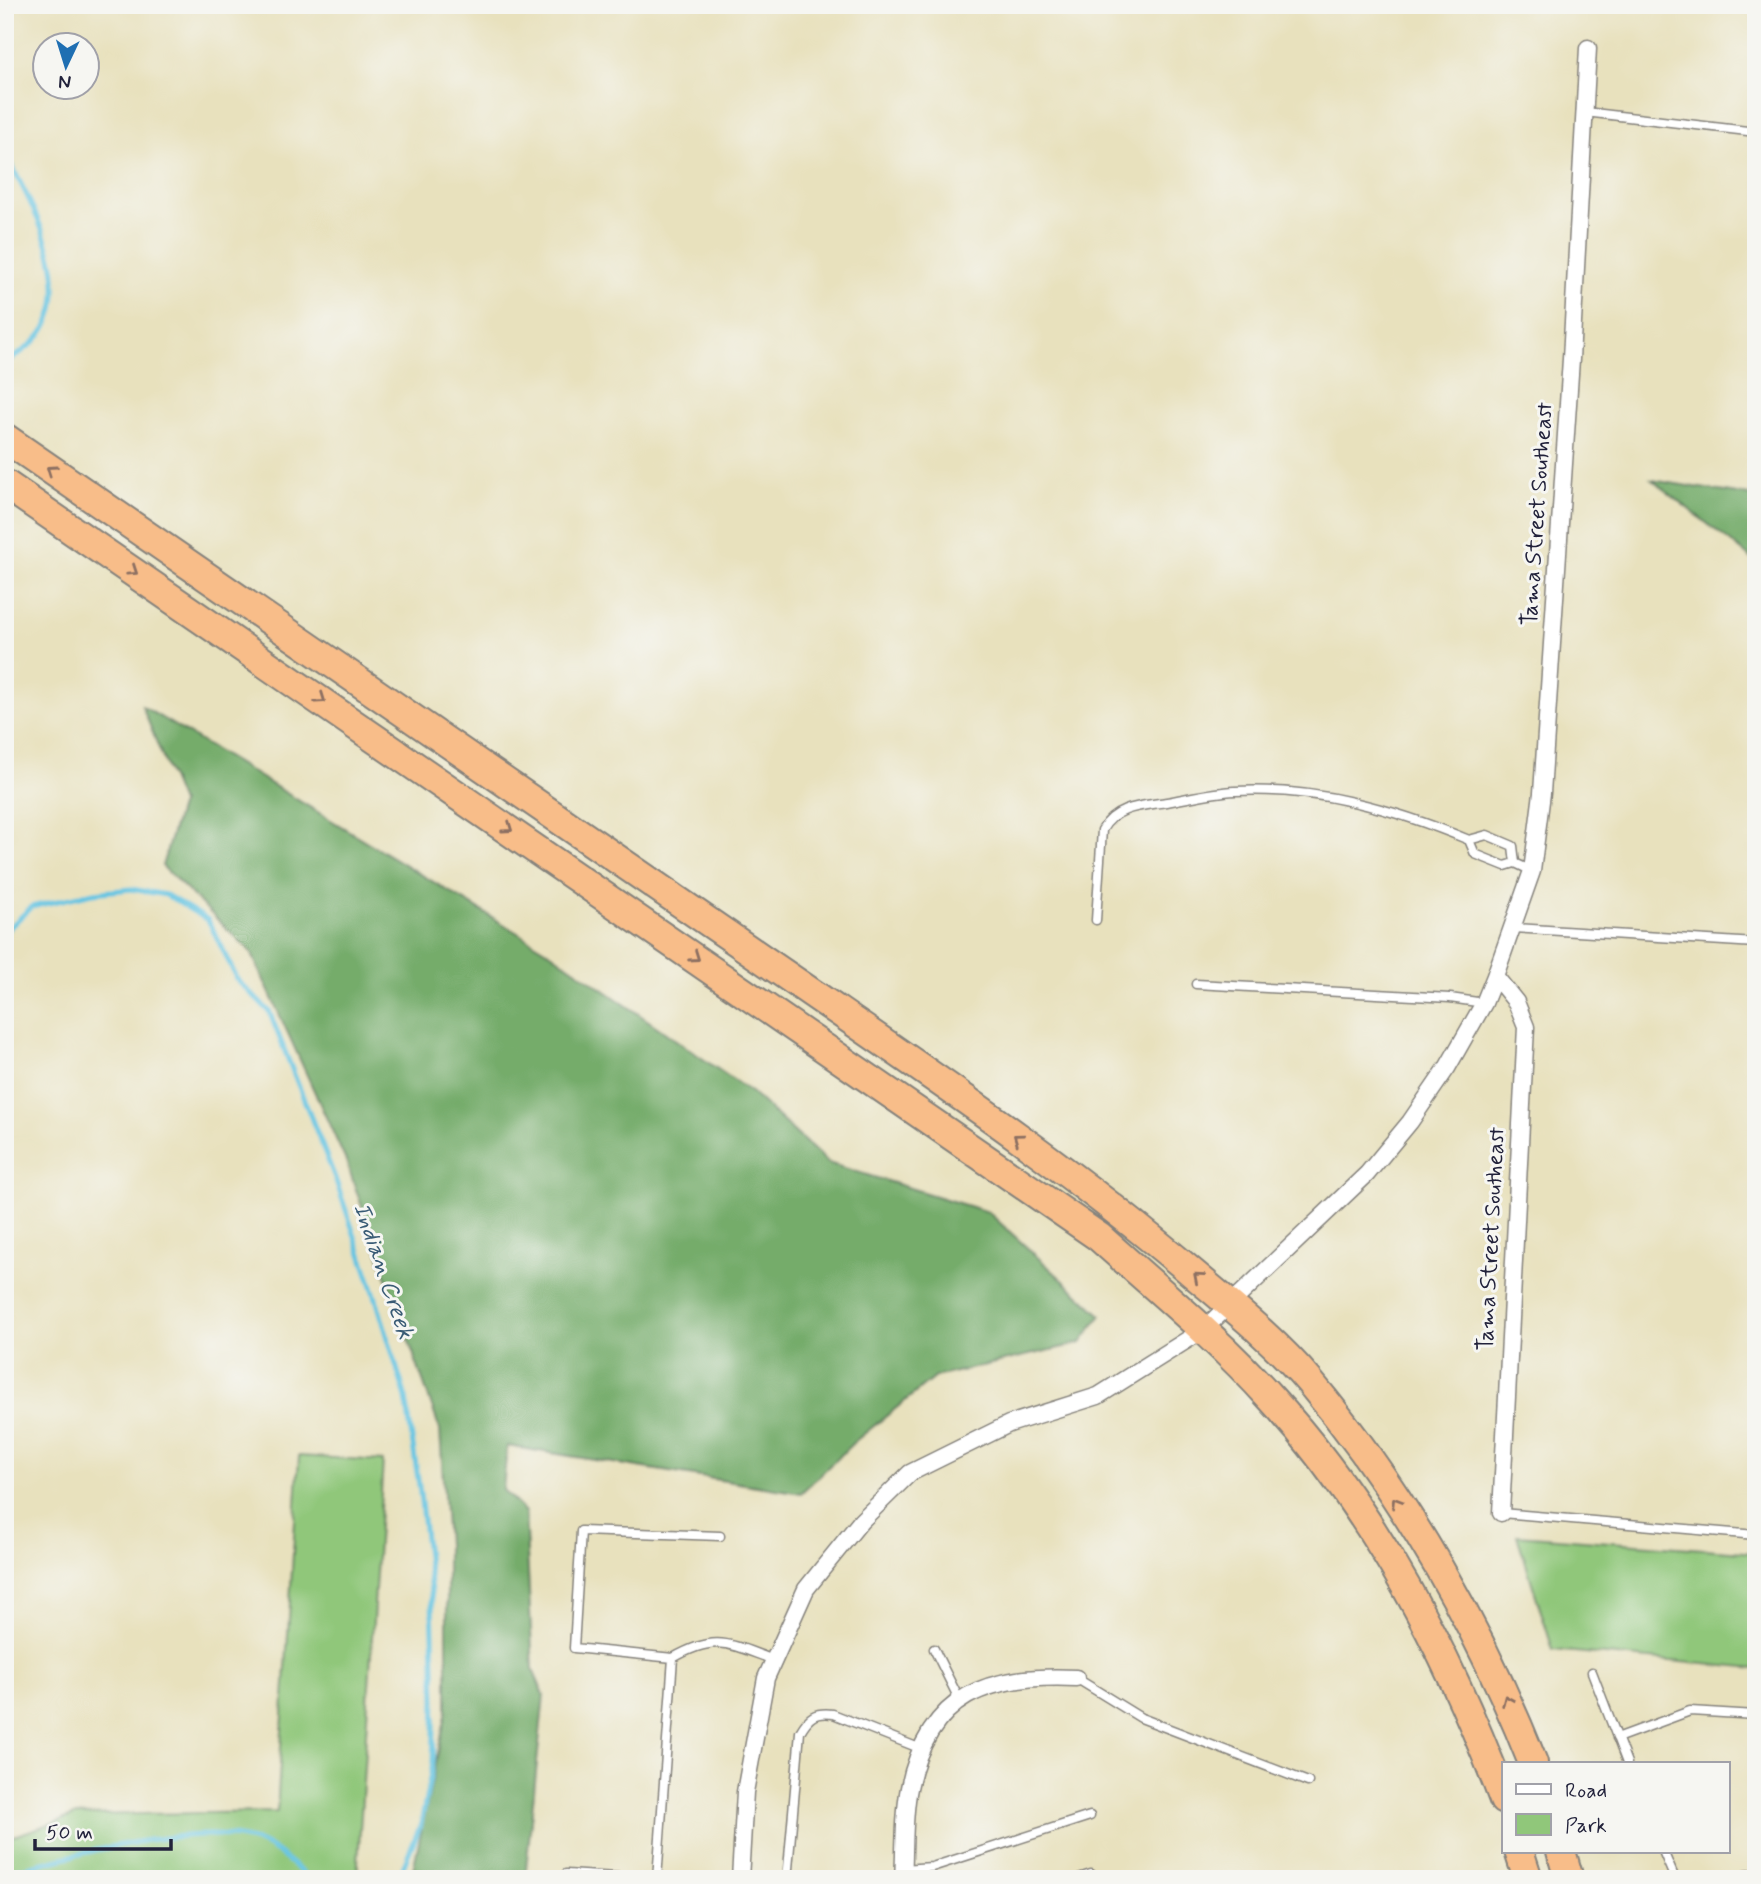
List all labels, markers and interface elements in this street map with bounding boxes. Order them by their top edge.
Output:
north arrow [32,32,102,102]
text: N [58,69,72,94]
street label: Tama Street Southeast [1515,401,1561,627]
one-way arrow [46,466,59,478]
one-way arrow [125,563,138,575]
one-way arrow [313,690,326,703]
one-way arrow [501,820,514,833]
one-way arrow [687,949,700,961]
street label: Tama Street Southeast [1471,1126,1513,1352]
one-way arrow [1013,1134,1026,1146]
water label: Indian Creek [345,1199,421,1343]
one-way arrow [1193,1273,1206,1285]
one-way arrow [1392,1497,1404,1510]
one-way arrow [1501,1695,1515,1707]
legend [1502,1762,1730,1853]
text: Road [1565,1777,1607,1805]
scale bar [35,1807,172,1851]
text: Park [1565,1812,1607,1840]
text: 50 m [46,1819,93,1847]

